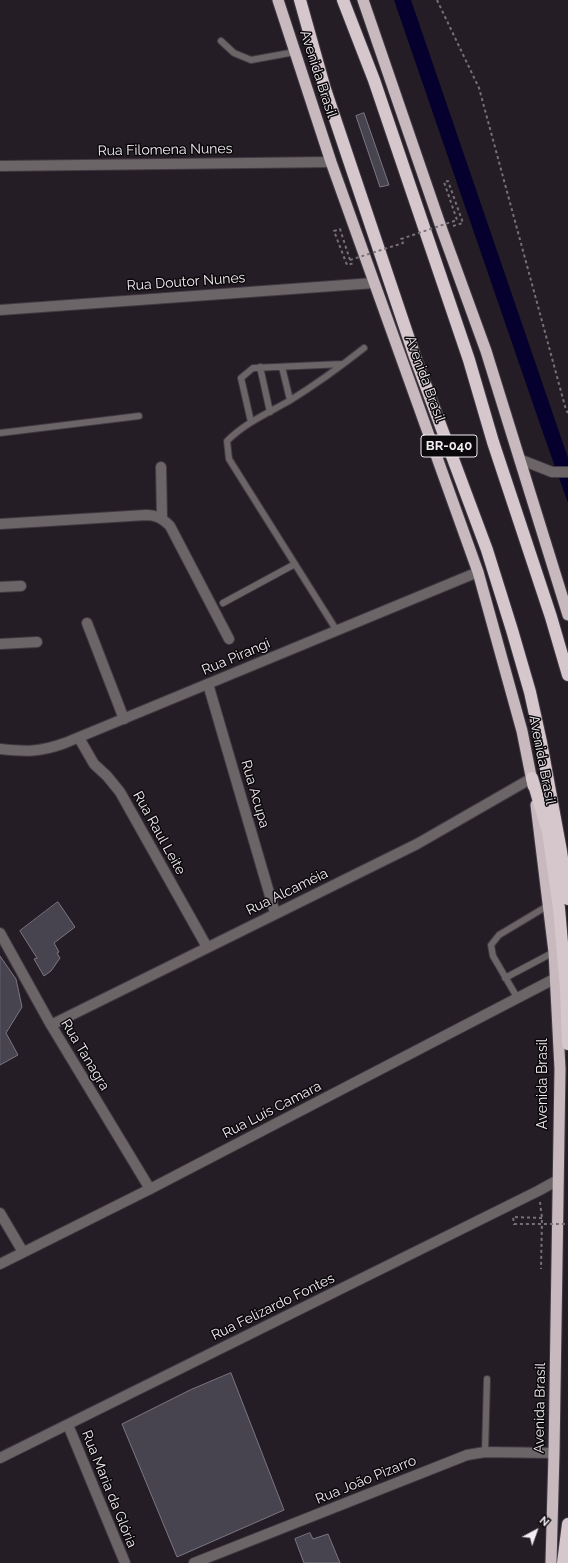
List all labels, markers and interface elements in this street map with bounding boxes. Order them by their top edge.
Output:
street label: Avenida Brasil [296,28,340,120]
street label: Rua Filomena Nunes [98,140,232,160]
street label: Rua Doutor Nunes [126,269,246,295]
street label: Avenida Brasil [402,333,448,425]
road number: BR-040 [421,435,477,457]
street label: Rua Pirangi [199,635,273,679]
street label: Avenida Brasil [525,714,559,806]
street label: Rua Acupa [237,758,273,830]
street label: Rua Raul Leite [129,788,189,878]
street label: Rua Alcaméia [243,865,331,919]
street label: Rua Tanagra [57,1016,113,1094]
street label: Avenida Brasil [535,1038,551,1130]
street label: Rua Luís Camara [220,1078,324,1142]
street label: Rua Felizardo Fontes [209,1270,337,1344]
street label: Avenida Brasil [531,1362,549,1454]
street label: Rua Maria da Glória [78,1428,140,1550]
street label: Rua João Pizarro [313,1452,419,1508]
north arrow [516,1511,556,1551]
text: N [537,1514,552,1529]

